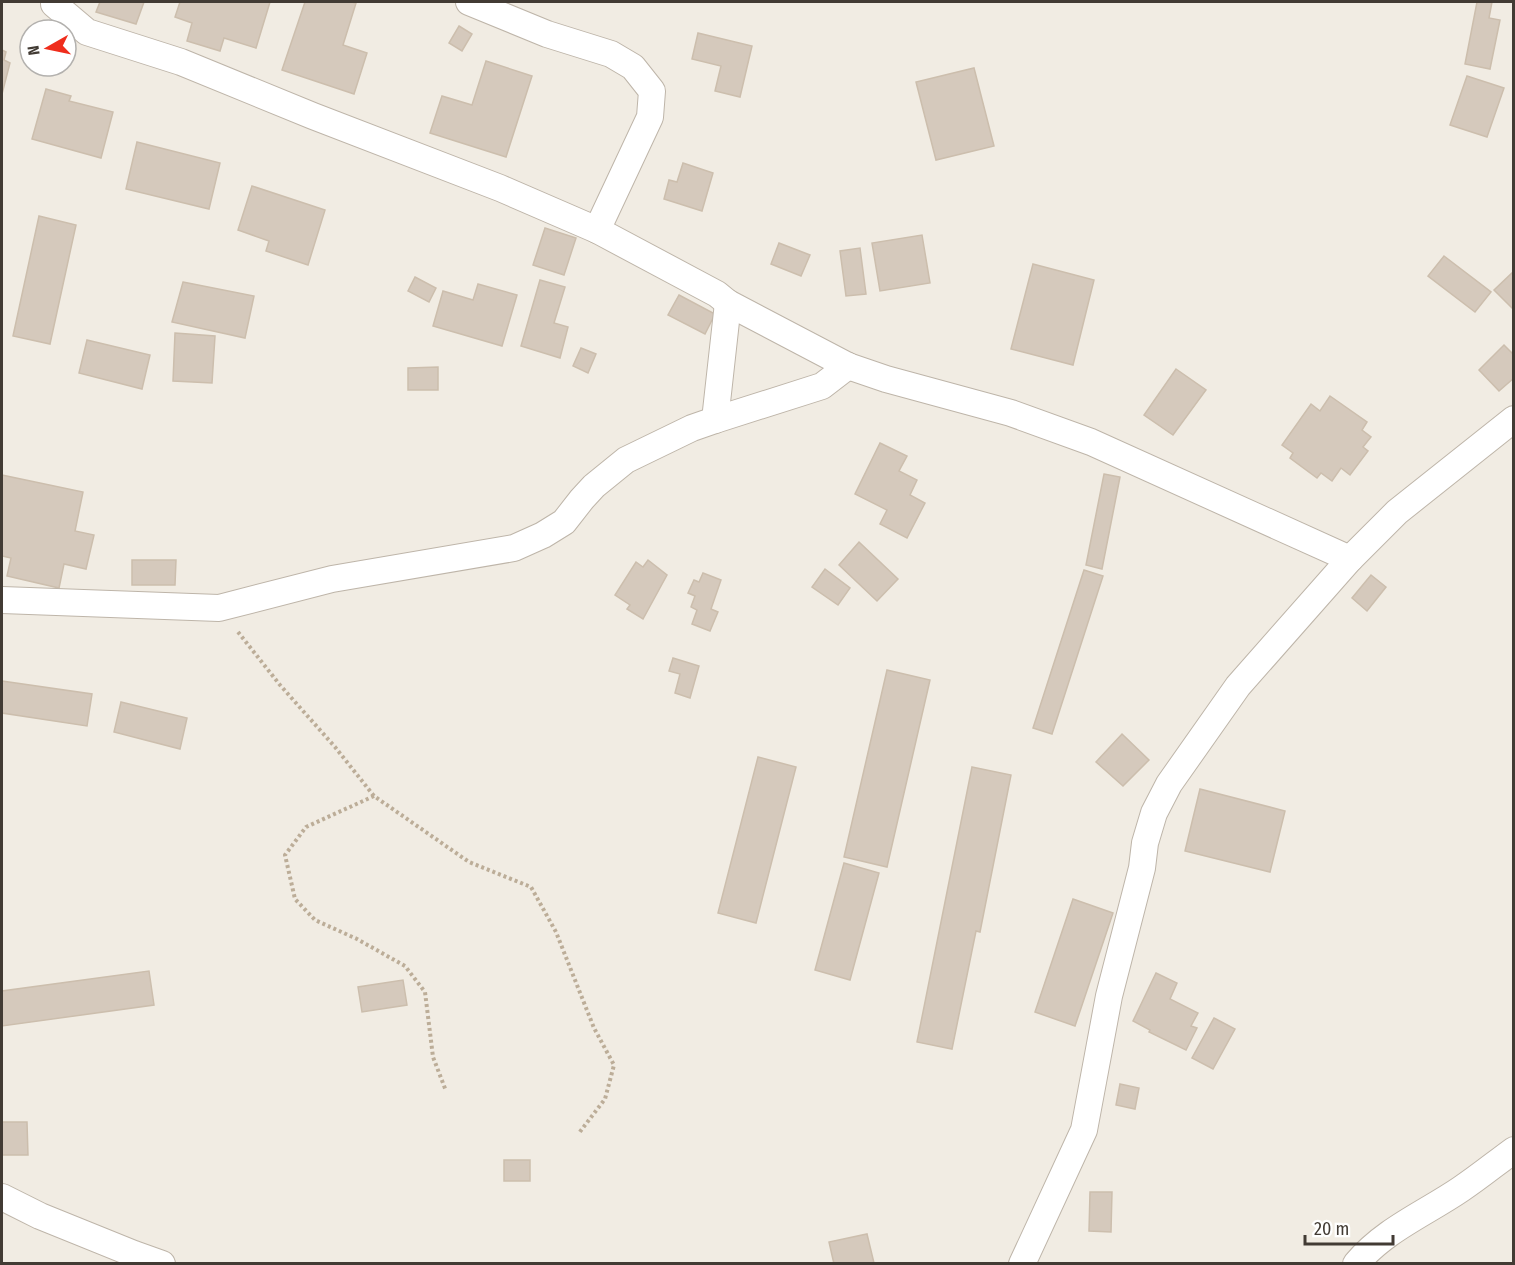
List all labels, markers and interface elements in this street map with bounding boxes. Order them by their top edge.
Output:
north arrow [18,18,78,78]
text: N [24,44,44,56]
scale bar [1305,1208,1394,1246]
text: 20 m [1314,1218,1349,1240]

